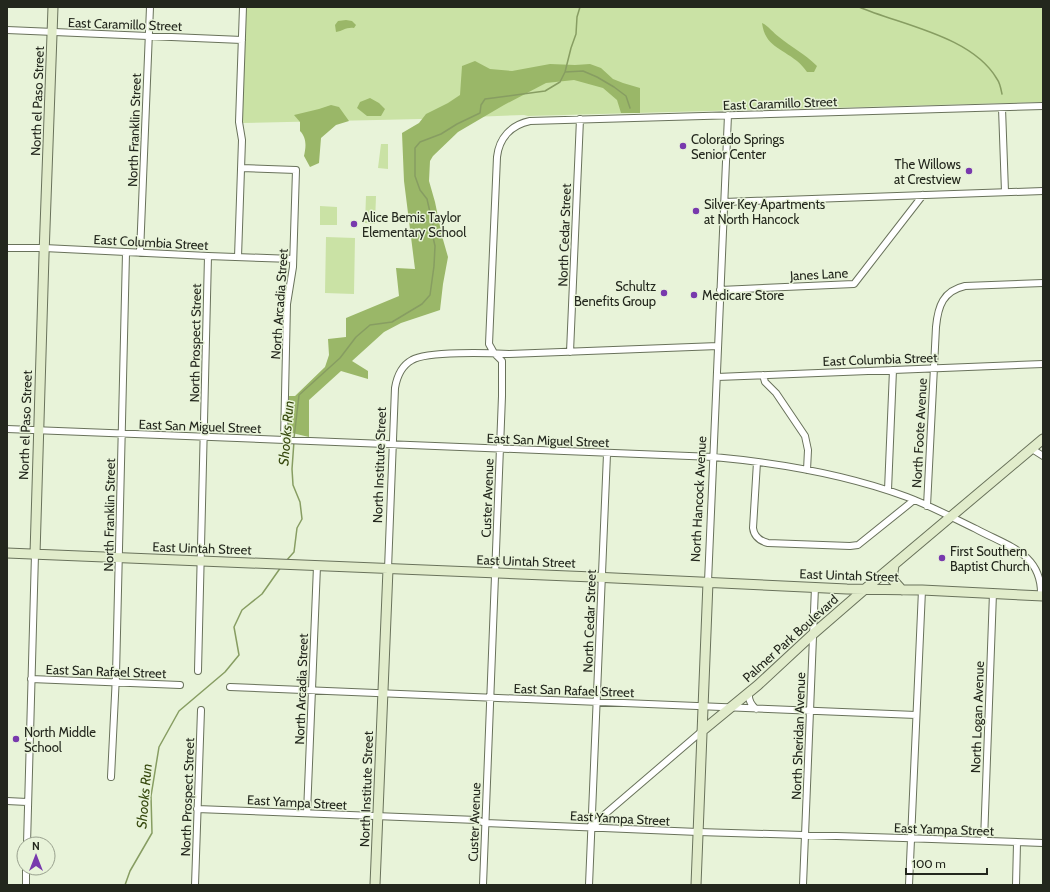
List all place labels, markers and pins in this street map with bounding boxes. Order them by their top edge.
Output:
place label: Colorado Springs Senior Center [691,131,785,162]
marker: Colorado Springs Senior Center [678,141,688,151]
place label: The Willows at Crestview [894,156,962,187]
marker: The Willows at Crestview [964,166,974,176]
place label: Silver Key Apartments at North Hancock [704,196,826,227]
marker: Silver Key Apartments at North Hancock [691,206,701,216]
place label: Alice Bemis Taylor Elementary School [362,209,466,240]
marker: Alice Bemis Taylor Elementary School [349,219,359,229]
place label: Schultz Benefits Group [574,278,656,309]
place label: Medicare Store [702,287,785,303]
marker: Schultz Benefits Group [659,288,669,298]
marker: Medicare Store [689,290,699,300]
place label: First Southern Baptist Church [950,543,1030,574]
marker: First Southern Baptist Church [937,553,947,563]
place label: North Middle School [24,724,96,755]
marker: North Middle School [11,734,21,744]

